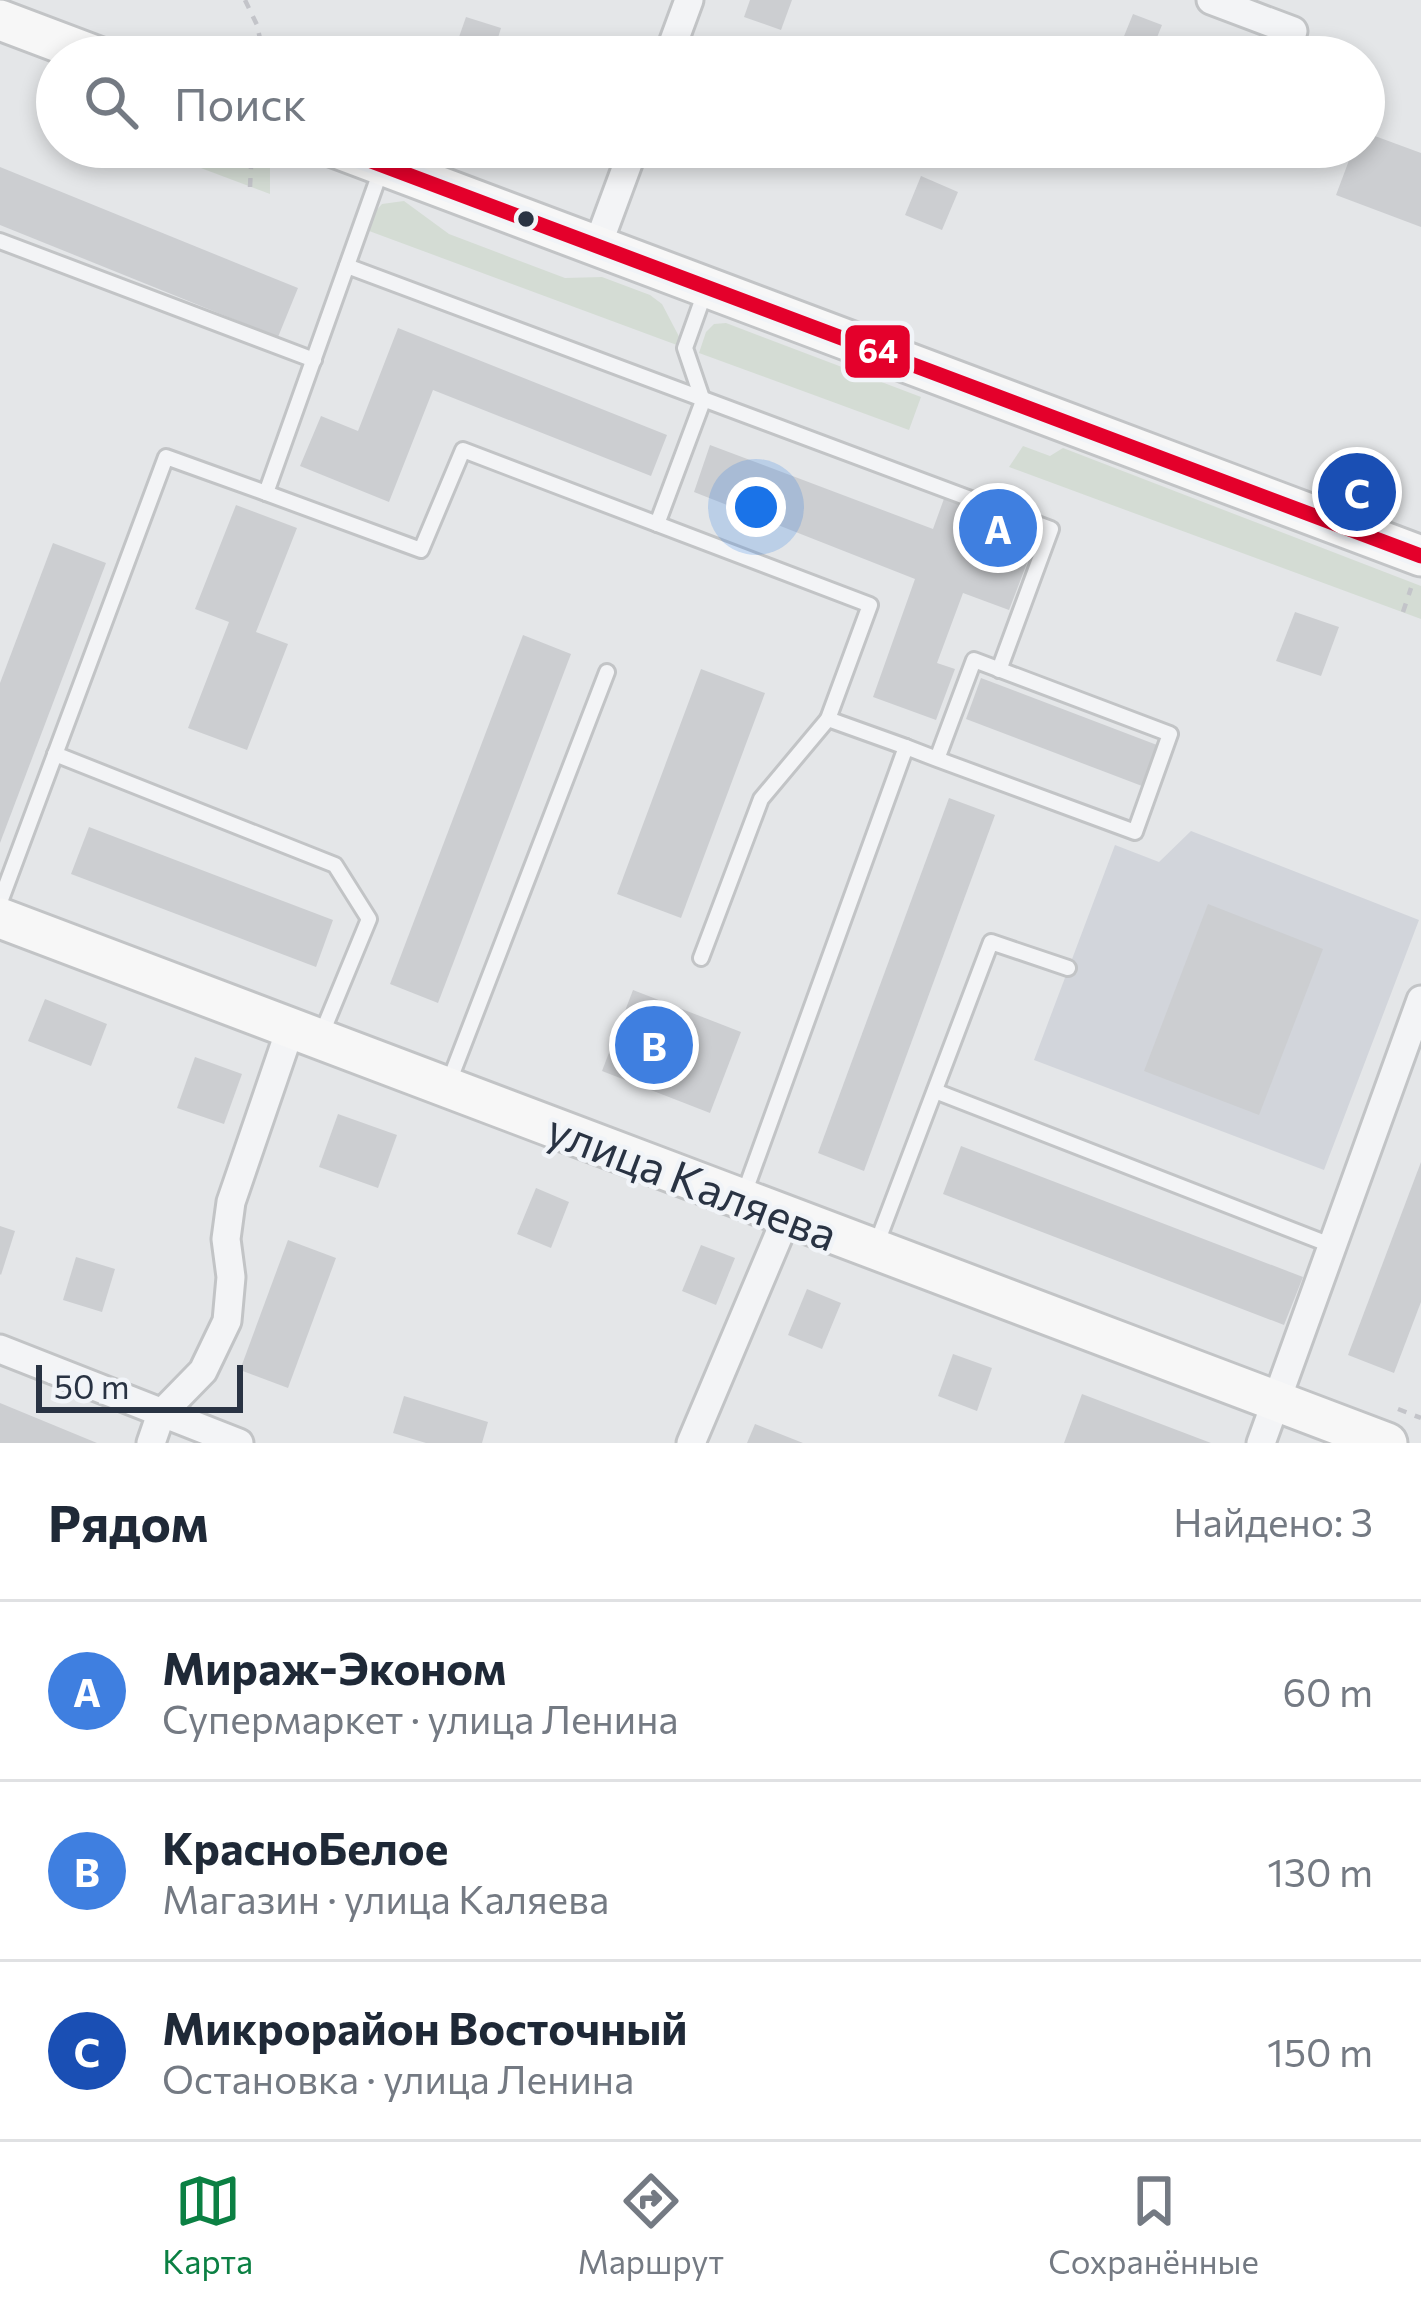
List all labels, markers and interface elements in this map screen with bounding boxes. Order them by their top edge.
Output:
search box [36,36,1385,168]
icon: search [78,69,144,135]
text: Поиск [174,75,307,130]
unlabelled marker [515,208,537,230]
line badge: 64 [843,323,912,380]
text: 64 [858,329,898,370]
pin: C [1318,447,1396,537]
your location [726,477,786,537]
pin: A [959,483,1037,573]
pin: B [615,1000,693,1090]
street label: улица Каляева [540,1100,846,1260]
scale bar [36,1359,243,1412]
text: 50 m [54,1365,130,1406]
text: Рядом [48,1490,209,1553]
text: Найдено: 3 [1173,1497,1373,1545]
text: Мираж-Эконом [162,1639,506,1694]
text: A [73,1667,101,1715]
text: 60 m [1282,1667,1373,1715]
text: Супермаркет · улица Ленина [162,1694,679,1742]
text: КрасноБелое [162,1819,448,1874]
text: B [74,1847,100,1895]
text: 130 m [1267,1847,1373,1895]
text: Магазин · улица Каляева [162,1874,609,1922]
text: Микрорайон Восточный [162,1999,688,2054]
text: C [74,2027,100,2075]
text: 150 m [1267,2027,1373,2075]
text: Остановка · улица Ленина [162,2054,634,2102]
tab: Карта [162,2168,253,2281]
tab: Маршрут [577,2168,724,2281]
tab: Сохранённые [1048,2168,1259,2281]

